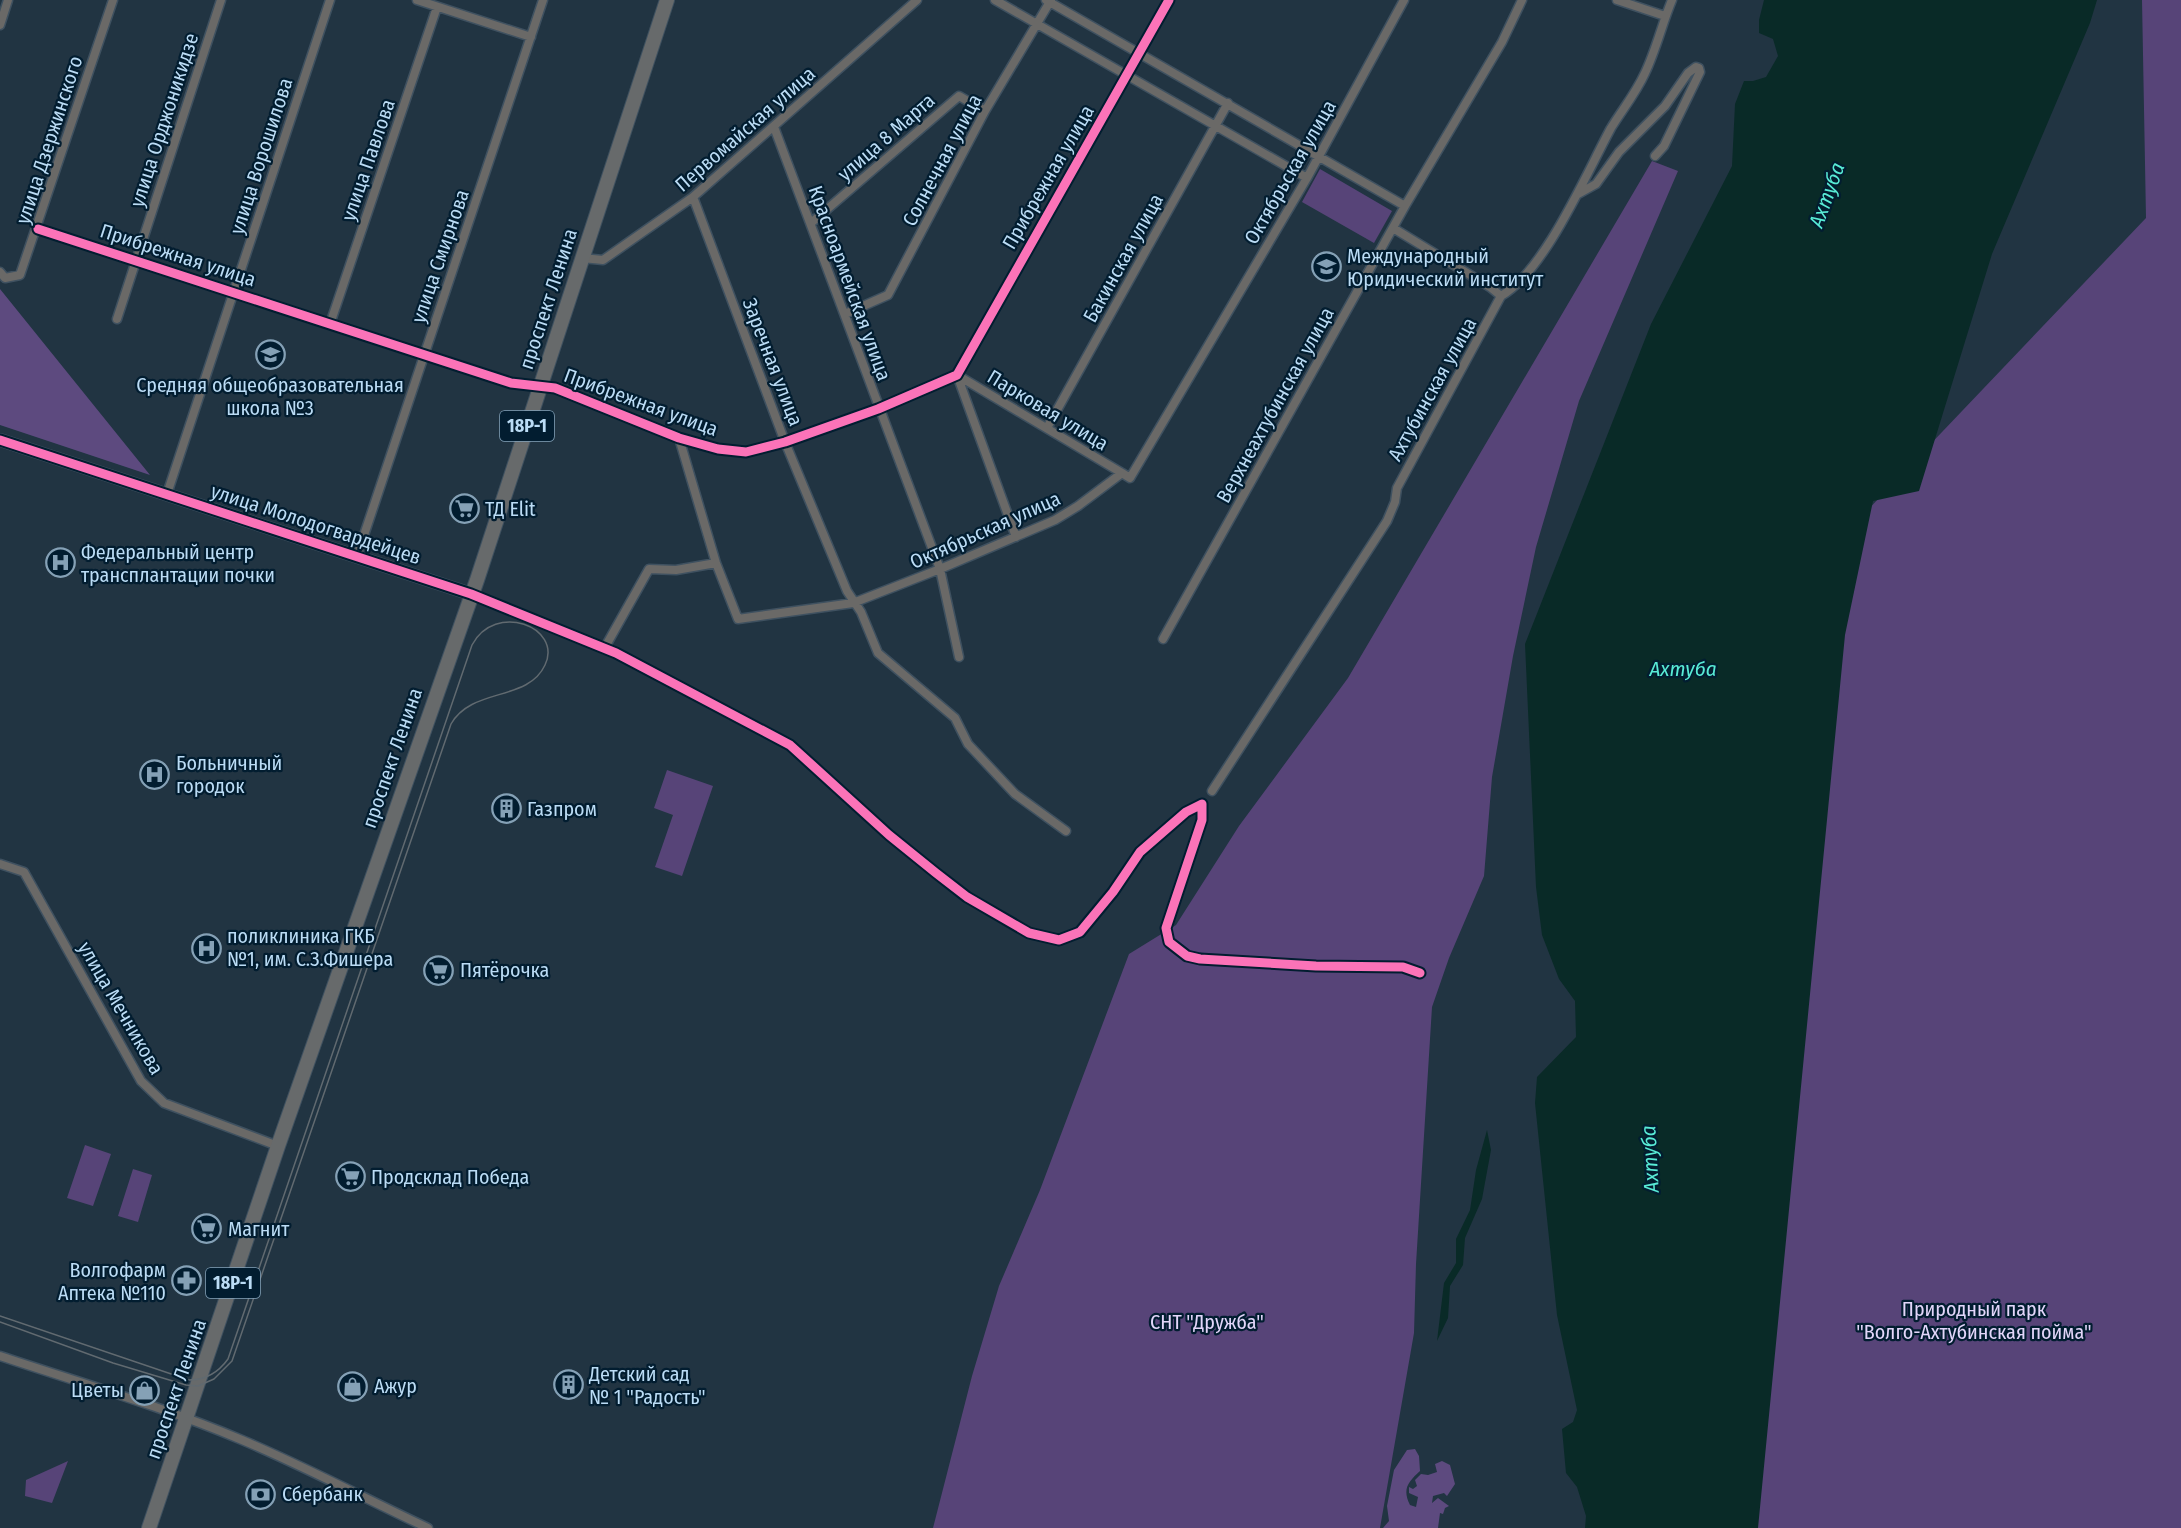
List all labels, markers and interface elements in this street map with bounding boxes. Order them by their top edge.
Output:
street label: улица Орджоникидзе [125,30,203,210]
street label: улица Дзержинского [11,53,87,227]
street label: Первомайская улица [670,62,820,196]
street label: улица Ворошилова [224,75,298,237]
street label: улица 8 Марта [832,88,940,186]
street label: Солнечная улица [897,90,987,230]
street label: улица Павлова [336,96,400,224]
street label: Октябрьская улица [1239,96,1341,248]
street label: Прибрежная улица [997,101,1099,253]
water label: Ахтуба [1803,159,1851,232]
street label: Красноармейская улица [804,182,896,384]
street label: улица Смирнова [406,186,474,326]
street label: Бакинская улица [1078,190,1168,326]
street label: Прибрежная улица [97,219,259,291]
street label: проспект Ленина [514,226,582,372]
place label: Международный Юридический институт [1347,244,1544,291]
school or university icon: Международный Юридический институт [1310,251,1342,283]
street label: Заречная улица [738,295,808,429]
street label: Верхнеахтубинская улица [1211,303,1339,507]
street label: Ахтубинская улица [1383,313,1481,465]
school or university icon: Средняя общеобразовательная школа №3 [254,339,286,371]
street label: Прибрежная улица [561,363,721,441]
street label: Парковая улица [983,365,1113,455]
place label: Средняя общеобразовательная школа №3 [136,373,404,420]
road number: 18Р-1 [500,411,554,441]
street label: улица Молодогвардейцев [208,479,424,569]
street label: Октябрьская улица [906,486,1064,574]
supermarket icon: ТД Elit [448,493,480,525]
place label: ТД Elit [485,497,536,521]
place label: Федеральный центр трансплантации почки [81,540,275,587]
hospital icon: Федеральный центр трансплантации почки [44,547,76,579]
water label: Ахтуба [1648,656,1717,682]
street label: проспект Ленина [357,685,427,831]
place label: Больничный городок [176,751,282,798]
hospital icon: Больничный городок [139,759,171,791]
building icon: Газпром [490,793,522,825]
place label: Газпром [527,797,597,821]
place label: поликлиника ГКБ №1, им. С.З.Фишера [227,924,393,971]
hospital icon: поликлиника ГКБ №1, им. С.З.Фишера [190,932,222,964]
street label: улица Мечникова [73,937,169,1079]
supermarket icon: Пятёрочка [423,954,455,986]
place label: Пятёрочка [460,958,549,982]
water label: Ахтуба [1635,1125,1665,1194]
supermarket icon: Продсклад Победа [334,1161,366,1193]
place label: Продсклад Победа [371,1165,529,1189]
supermarket icon: Магнит [191,1213,223,1245]
place label: Магнит [228,1217,290,1241]
place label: Волгофарм Аптека №110 [58,1258,166,1305]
pharmacy icon: Волгофарм Аптека №110 [171,1265,203,1297]
road number: 18Р-1 [206,1268,260,1298]
park label: Природный парк "Волго-Ахтубинская пойма" [1856,1297,2092,1344]
park label: СНТ "Дружба" [1150,1310,1264,1334]
street label: проспект Ленина [141,1316,211,1462]
place label: Детский сад № 1 "Радость" [588,1362,706,1409]
building icon: Детский сад № 1 "Радость" [552,1369,584,1401]
shop icon: Ажур [337,1370,369,1402]
shop icon: Цветы [129,1374,161,1406]
place label: Ажур [374,1374,417,1398]
place label: Цветы [71,1378,124,1402]
bank icon: Сбербанк [245,1478,277,1510]
place label: Сбербанк [282,1482,363,1506]

